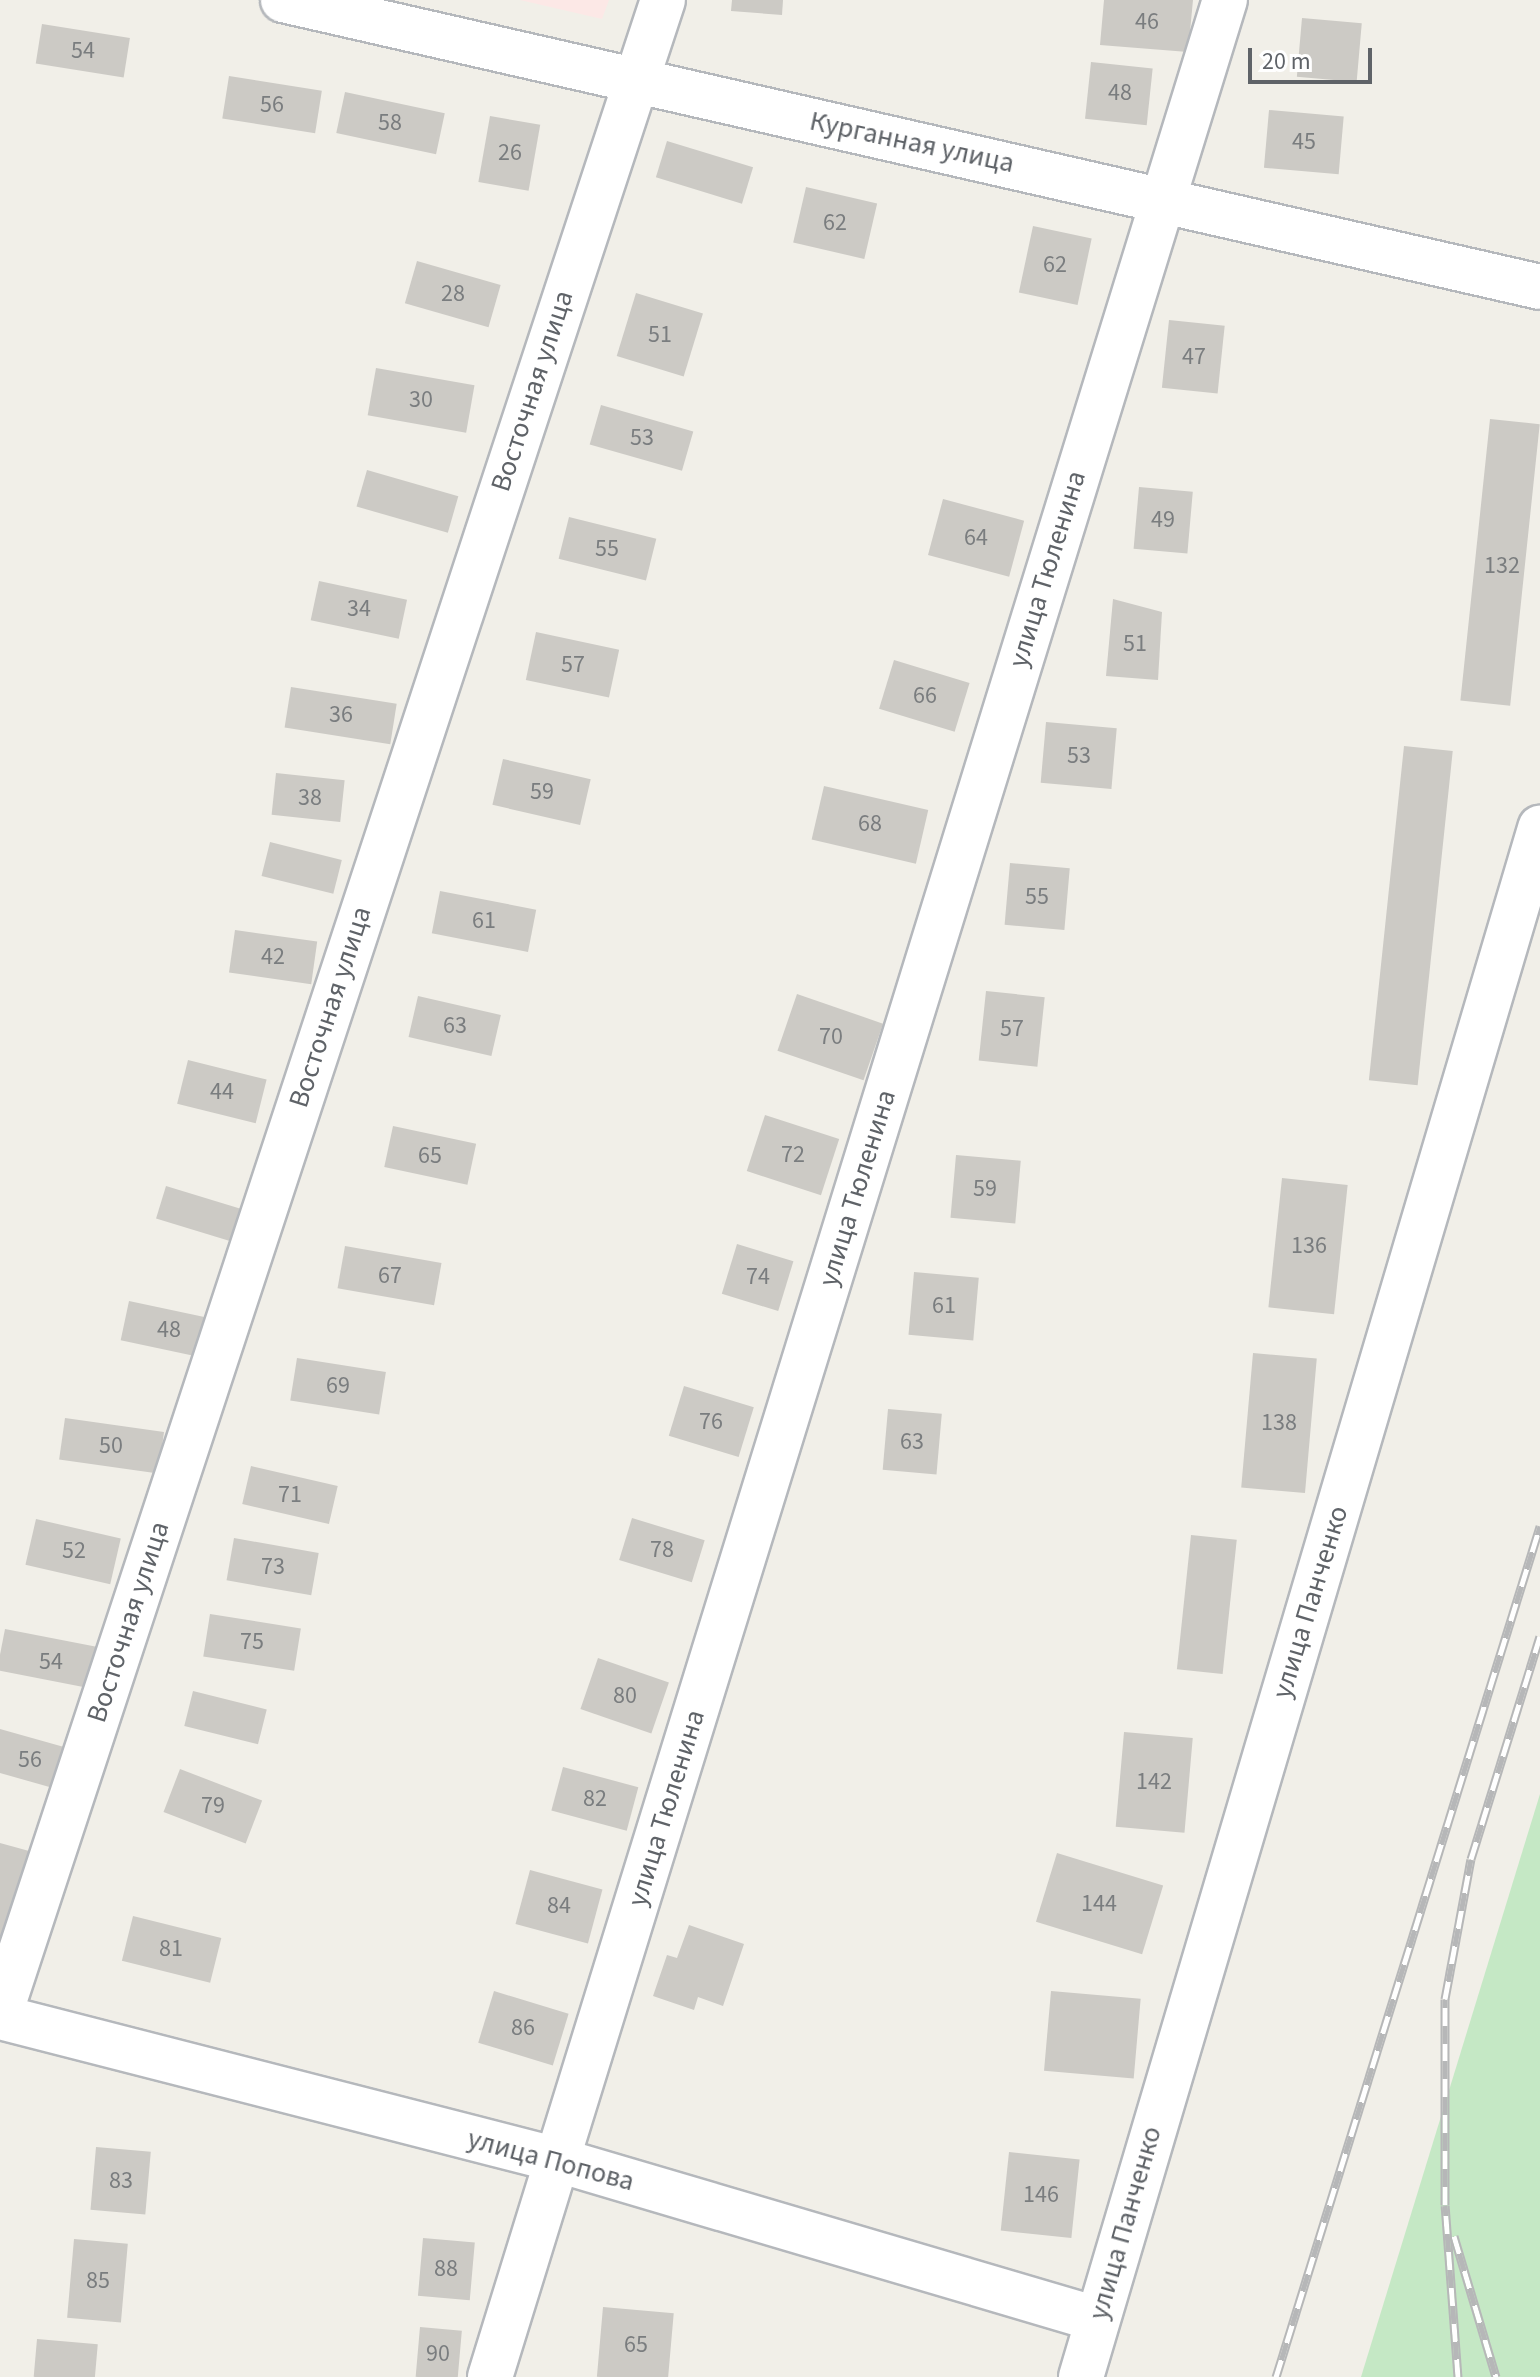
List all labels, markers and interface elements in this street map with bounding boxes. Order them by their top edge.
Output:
house number: 46 [1135,8,1159,36]
scale bar [1252,32,1376,82]
house number: 54 [71,37,95,65]
text: 20 m [1262,44,1311,79]
house number: 48 [1108,79,1132,107]
house number: 56 [260,91,284,119]
street label: Курганная улица [807,104,1017,180]
house number: 58 [378,109,402,137]
house number: 45 [1292,128,1316,156]
house number: 26 [498,139,522,167]
house number: 62 [823,209,847,237]
house number: 62 [1043,251,1067,279]
house number: 28 [441,280,465,308]
street label: Восточная улица [484,286,580,496]
house number: 51 [648,321,672,349]
house number: 47 [1182,343,1206,371]
house number: 30 [409,386,433,414]
house number: 53 [630,424,654,452]
street label: улица Тюленина [1001,467,1093,671]
house number: 49 [1151,506,1175,534]
house number: 64 [964,524,988,552]
house number: 55 [595,535,619,563]
house number: 132 [1484,552,1520,580]
house number: 34 [347,595,371,623]
house number: 51 [1123,630,1147,658]
house number: 57 [561,651,585,679]
house number: 66 [913,682,937,710]
house number: 36 [329,701,353,729]
house number: 53 [1067,742,1091,770]
house number: 59 [530,778,554,806]
house number: 38 [298,784,322,812]
house number: 68 [858,810,882,838]
house number: 55 [1025,883,1049,911]
street label: Восточная улица [282,902,378,1112]
house number: 61 [472,907,496,935]
house number: 42 [261,943,285,971]
house number: 63 [443,1012,467,1040]
house number: 57 [1000,1015,1024,1043]
house number: 70 [819,1023,843,1051]
house number: 44 [210,1078,234,1106]
street label: улица Тюленина [811,1086,903,1290]
house number: 72 [781,1141,805,1169]
house number: 65 [418,1142,442,1170]
house number: 59 [973,1175,997,1203]
house number: 136 [1291,1232,1327,1260]
house number: 67 [378,1262,402,1290]
house number: 74 [746,1263,770,1291]
house number: 61 [932,1292,956,1320]
house number: 48 [157,1316,181,1344]
house number: 69 [326,1372,350,1400]
house number: 76 [699,1408,723,1436]
house number: 138 [1261,1409,1297,1437]
house number: 63 [900,1428,924,1456]
house number: 50 [99,1432,123,1460]
house number: 71 [278,1481,302,1509]
street label: улица Панченко [1265,1502,1355,1702]
street label: Восточная улица [80,1517,176,1727]
house number: 78 [650,1536,674,1564]
house number: 52 [62,1537,86,1565]
house number: 73 [261,1553,285,1581]
house number: 75 [240,1628,264,1656]
house number: 54 [39,1648,63,1676]
house number: 80 [613,1682,637,1710]
street label: улица Тюленина [620,1706,712,1910]
house number: 56 [18,1746,42,1774]
house number: 142 [1136,1768,1172,1796]
house number: 82 [583,1785,607,1813]
house number: 79 [201,1792,225,1820]
house number: 144 [1081,1890,1117,1918]
house number: 84 [547,1892,571,1920]
house number: 81 [159,1935,183,1963]
house number: 86 [511,2014,535,2042]
street label: улица Попова [464,2122,638,2198]
street label: улица Панченко [1081,2123,1169,2323]
house number: 83 [109,2167,133,2195]
house number: 146 [1023,2181,1059,2209]
house number: 88 [434,2255,458,2283]
house number: 85 [86,2267,110,2295]
house number: 65 [624,2331,648,2359]
house number: 90 [426,2340,450,2368]

